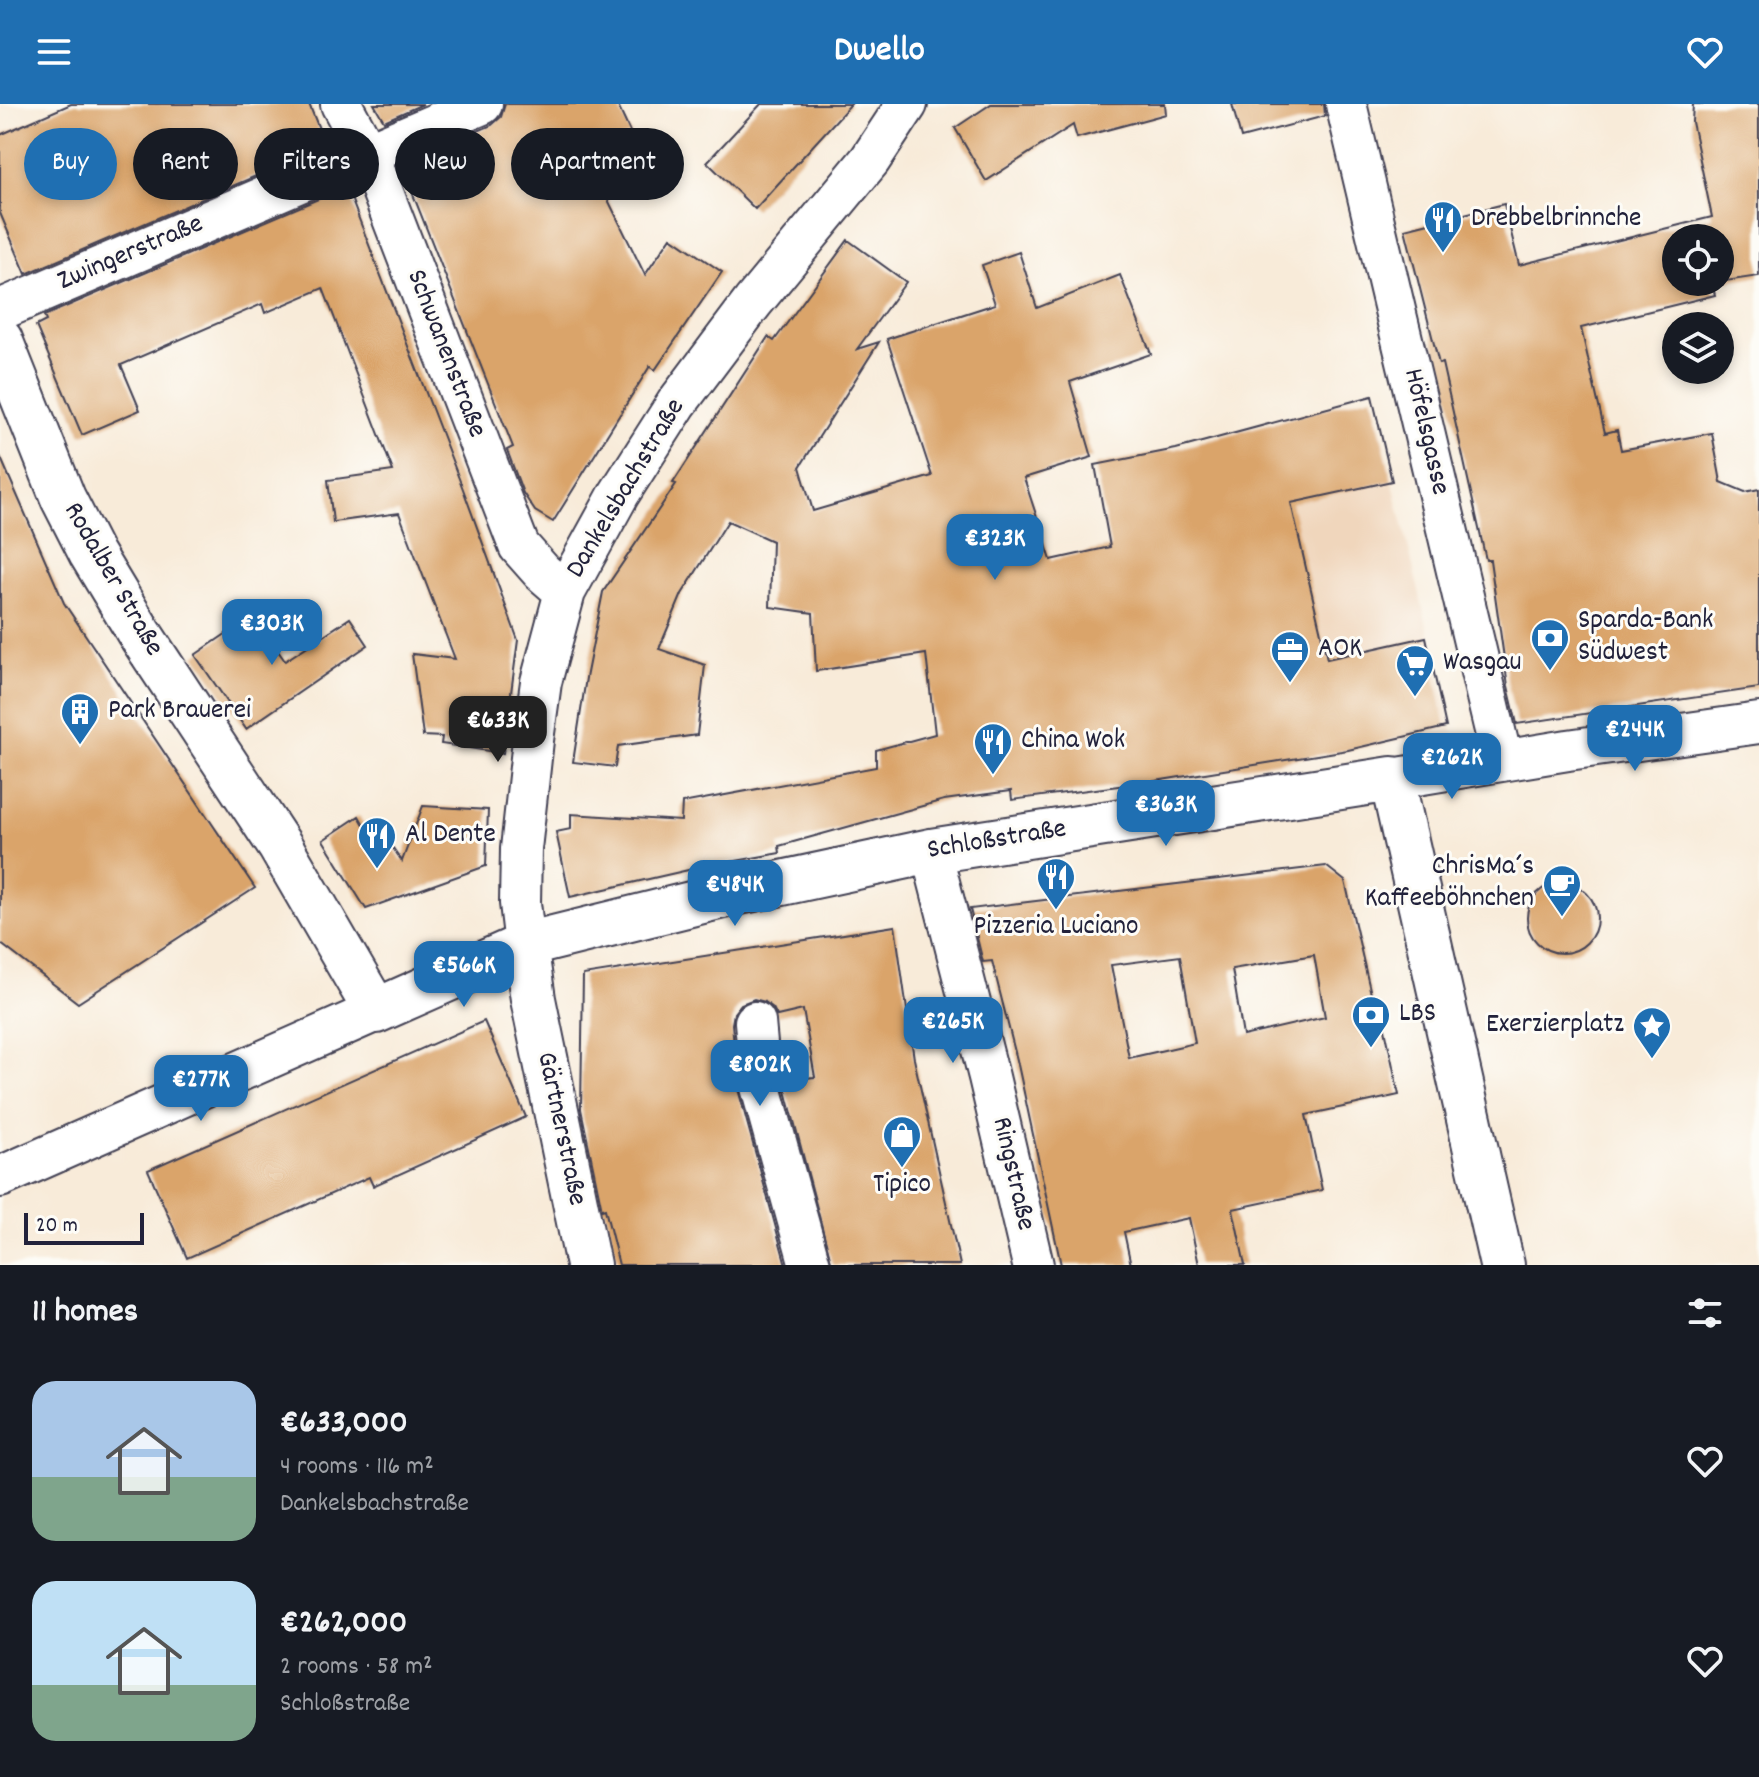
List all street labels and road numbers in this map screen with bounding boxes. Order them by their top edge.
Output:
street label: Zwingerstraße [52,205,210,303]
street label: Schwanenstraße [395,264,495,444]
street label: Höfelsgasse [1391,365,1459,499]
street label: Dankelsbachstraße [557,392,697,586]
street label: Rodalber Straße [52,495,172,665]
street label: Schloßstraße [925,810,1069,872]
street label: Gärtnerstraße [524,1049,596,1209]
street label: Ringstraße [980,1113,1044,1235]

